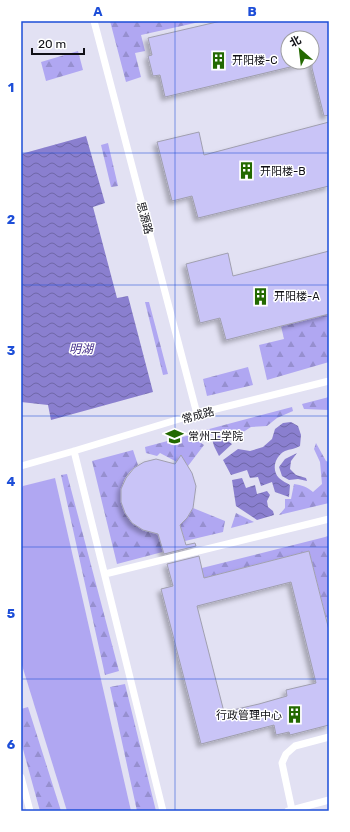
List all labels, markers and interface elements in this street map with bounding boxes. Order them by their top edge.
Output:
text: A [93,4,103,19]
text: B [247,4,257,19]
scale bar [32,30,84,56]
north arrow [280,30,320,70]
text: 北 [288,33,303,50]
text: 20 m [38,37,66,51]
building icon: 开阳楼-C [209,50,229,70]
place label: 开阳楼-C [232,54,278,67]
text: 1 [8,80,14,95]
building icon: 开阳楼-B [237,161,257,181]
place label: 开阳楼-B [260,165,306,178]
street label: 思源路 [134,201,155,236]
text: 2 [7,212,15,227]
building icon: 开阳楼-A [251,286,271,306]
place label: 开阳楼-A [274,290,320,303]
water label: 明湖 [69,342,95,356]
text: 3 [7,343,16,358]
street label: 常成路 [181,405,216,426]
school or university icon: 常州工学院 [165,426,185,446]
place label: 常州工学院 [188,430,243,443]
text: 4 [7,474,16,489]
text: 5 [7,606,15,621]
building icon: 行政管理中心 [285,705,305,725]
place label: 行政管理中心 [216,709,282,722]
text: 6 [7,737,16,752]

